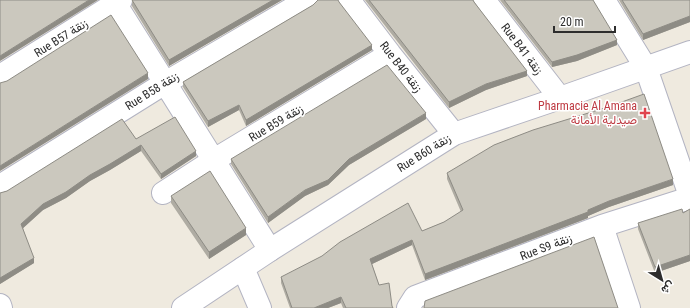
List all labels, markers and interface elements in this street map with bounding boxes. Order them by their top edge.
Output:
scale bar [554,8,615,34]
text: 20 m [560,15,584,29]
street label: Rue B57 زنقة [32,16,91,61]
street label: Rue B41 زنقة [497,21,546,78]
street label: Rue B40 زنقة [376,39,425,96]
street label: Rue B58 زنقة [123,69,182,114]
place label: Pharmacie Al Amana صيدلية الأمانة [538,99,637,127]
street label: Rue B59 زنقة [246,101,306,145]
marker: Pharmacie Al Amana صيدلية الأمانة [640,108,650,118]
street label: Rue B60 زنقة [395,131,454,176]
street label: Rue S9 زنقة [518,231,574,264]
north arrow [642,260,682,300]
text: ش [659,278,677,297]

